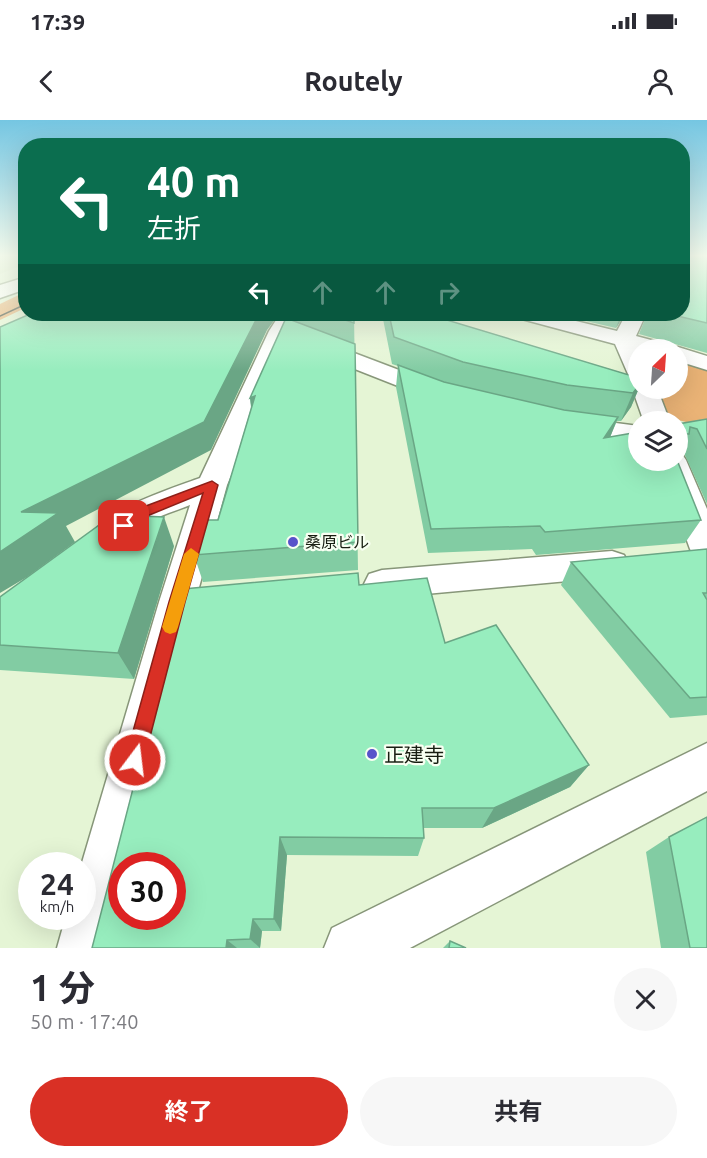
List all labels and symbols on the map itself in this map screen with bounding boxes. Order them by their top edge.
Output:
north arrow [628,339,688,399]
pin [98,500,149,551]
place label: 桑原ビル [305,533,369,551]
marker: 桑原ビル [286,535,300,549]
position arrow [103,728,167,792]
place label: 正建寺 [384,743,444,766]
marker: 正建寺 [365,747,379,761]
speed limit sign: 30 [108,852,186,930]

